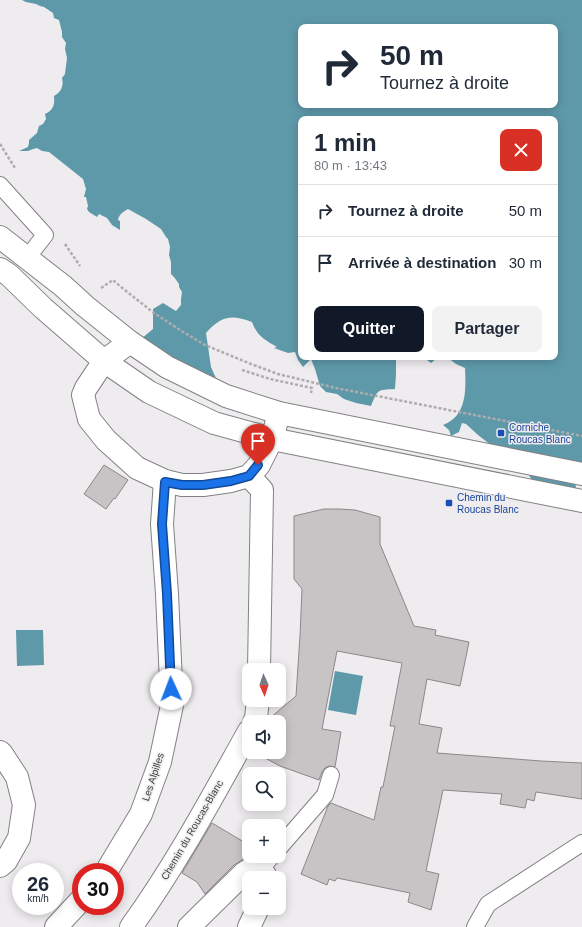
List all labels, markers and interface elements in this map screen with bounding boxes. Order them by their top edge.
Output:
icon: right [314,40,366,92]
text: 50 m [380,40,444,71]
text: Tournez à droite [380,73,509,93]
text: 1 min [314,129,377,156]
button: close [500,129,542,171]
text: 80 m · 13:43 [314,158,387,173]
icon: right [314,200,336,222]
text: Tournez à droite [348,202,464,219]
text: 50 m [509,202,542,219]
icon: arrive [314,252,336,274]
text: Arrivée à destination [348,254,496,271]
text: 30 m [509,254,542,271]
button: Quitter [314,306,424,352]
button: Partager [432,306,542,352]
place label: Corniche Roucas Blanc [509,422,571,445]
pin [241,424,275,465]
marker: Corniche Roucas Blanc [496,428,506,438]
icon: arrive [247,430,269,452]
place label: Chemin du Roucas Blanc [457,492,519,515]
marker: Chemin du Roucas Blanc [444,498,454,508]
north arrow [242,663,286,707]
map controls [242,663,286,915]
position arrow [150,668,192,710]
button: sound [242,715,286,759]
street label: Les Alpilles [140,752,166,802]
button: search [242,767,286,811]
street label: Chemin du Roucas-Blanc [159,778,225,882]
button: + [242,819,286,863]
speed limit sign: 30 [72,863,124,915]
button: − [242,871,286,915]
text: 26 [27,873,49,895]
text: km/h [27,893,49,904]

